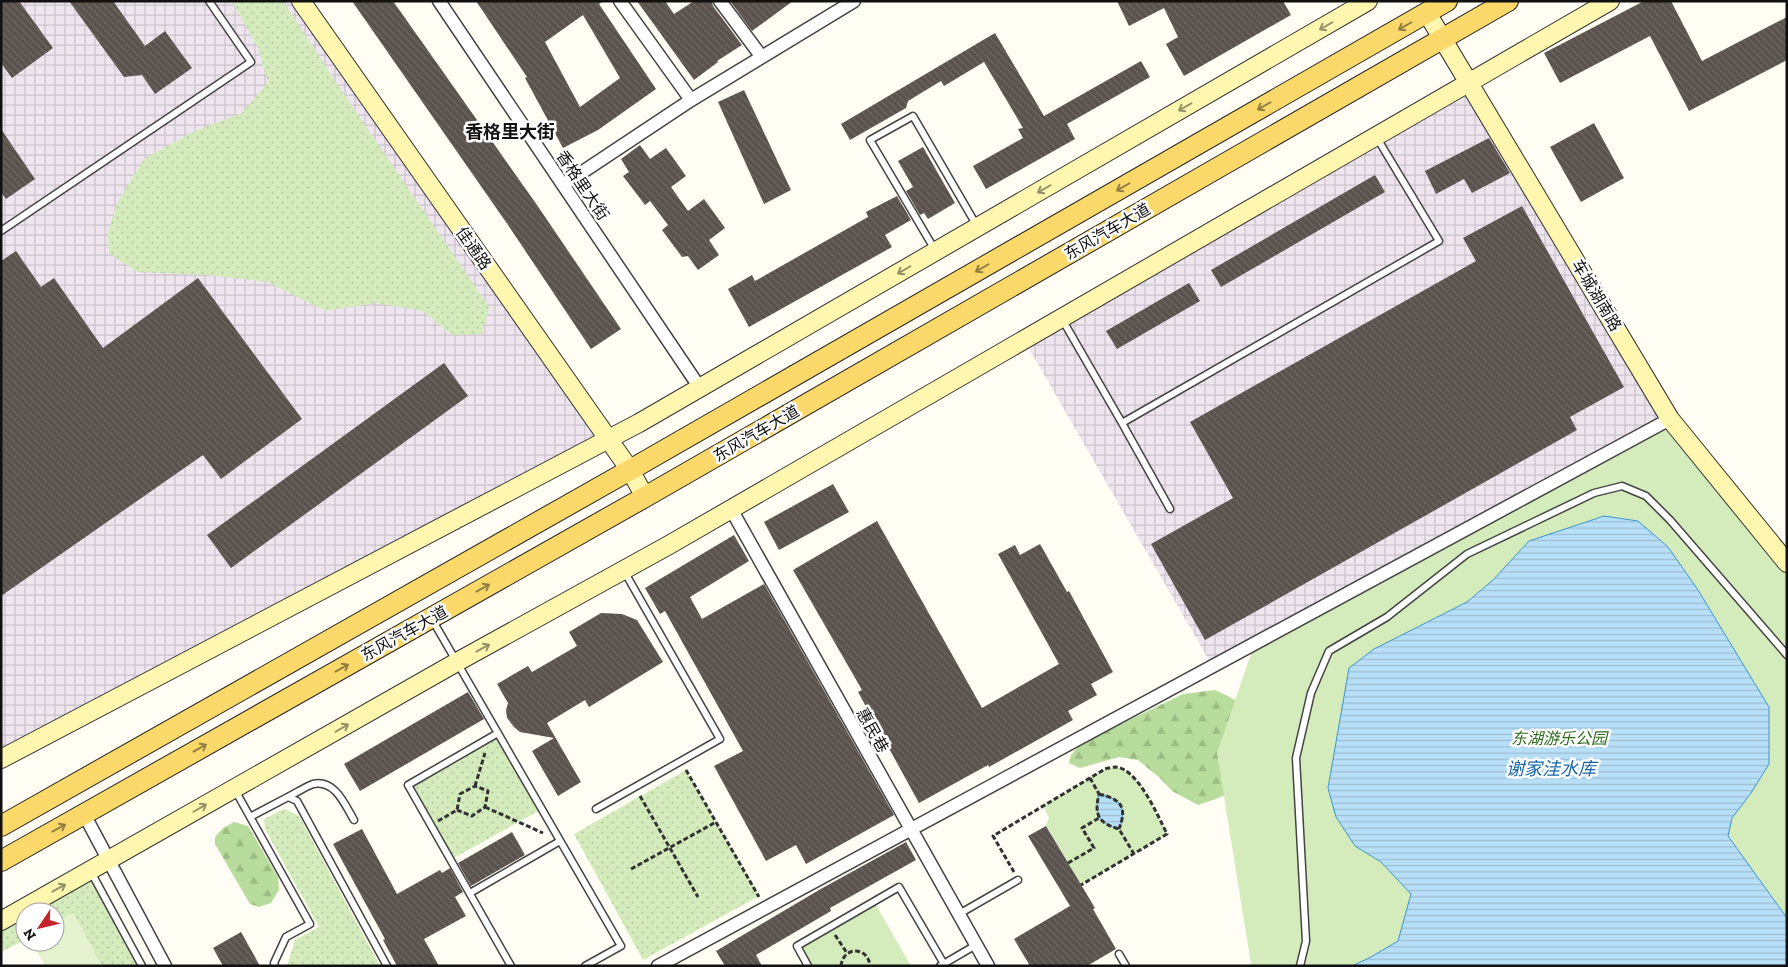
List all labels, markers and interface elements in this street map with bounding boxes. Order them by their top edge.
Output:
one-way arrow [1319,21,1333,31]
one-way arrow [1398,21,1413,31]
one-way arrow [1257,102,1272,112]
one-way arrow [1178,103,1193,112]
district label: 香格里大街 [465,121,555,143]
street label: 香格里大街 [552,147,613,224]
one-way arrow [1117,183,1131,193]
one-way arrow [1038,184,1052,194]
street label: 东风汽车大道 [1061,199,1154,264]
street label: 佳通路 [452,223,495,273]
street label: 车城湖南路 [1568,256,1625,334]
one-way arrow [976,264,990,274]
one-way arrow [896,265,911,275]
street label: 东风汽车大道 [710,401,803,466]
one-way arrow [476,583,491,593]
street label: 东风汽车大道 [358,602,451,665]
one-way arrow [475,643,490,652]
one-way arrow [334,663,349,673]
street label: 惠民巷 [853,705,893,756]
one-way arrow [334,722,348,732]
park label: 东湖游乐公园 [1511,729,1609,748]
one-way arrow [193,743,208,753]
water label: 谢家洼水库 [1506,758,1599,780]
one-way arrow [193,803,208,813]
one-way arrow [51,823,66,832]
one-way arrow [51,883,66,892]
north arrow [15,902,65,952]
text: N [20,925,40,943]

